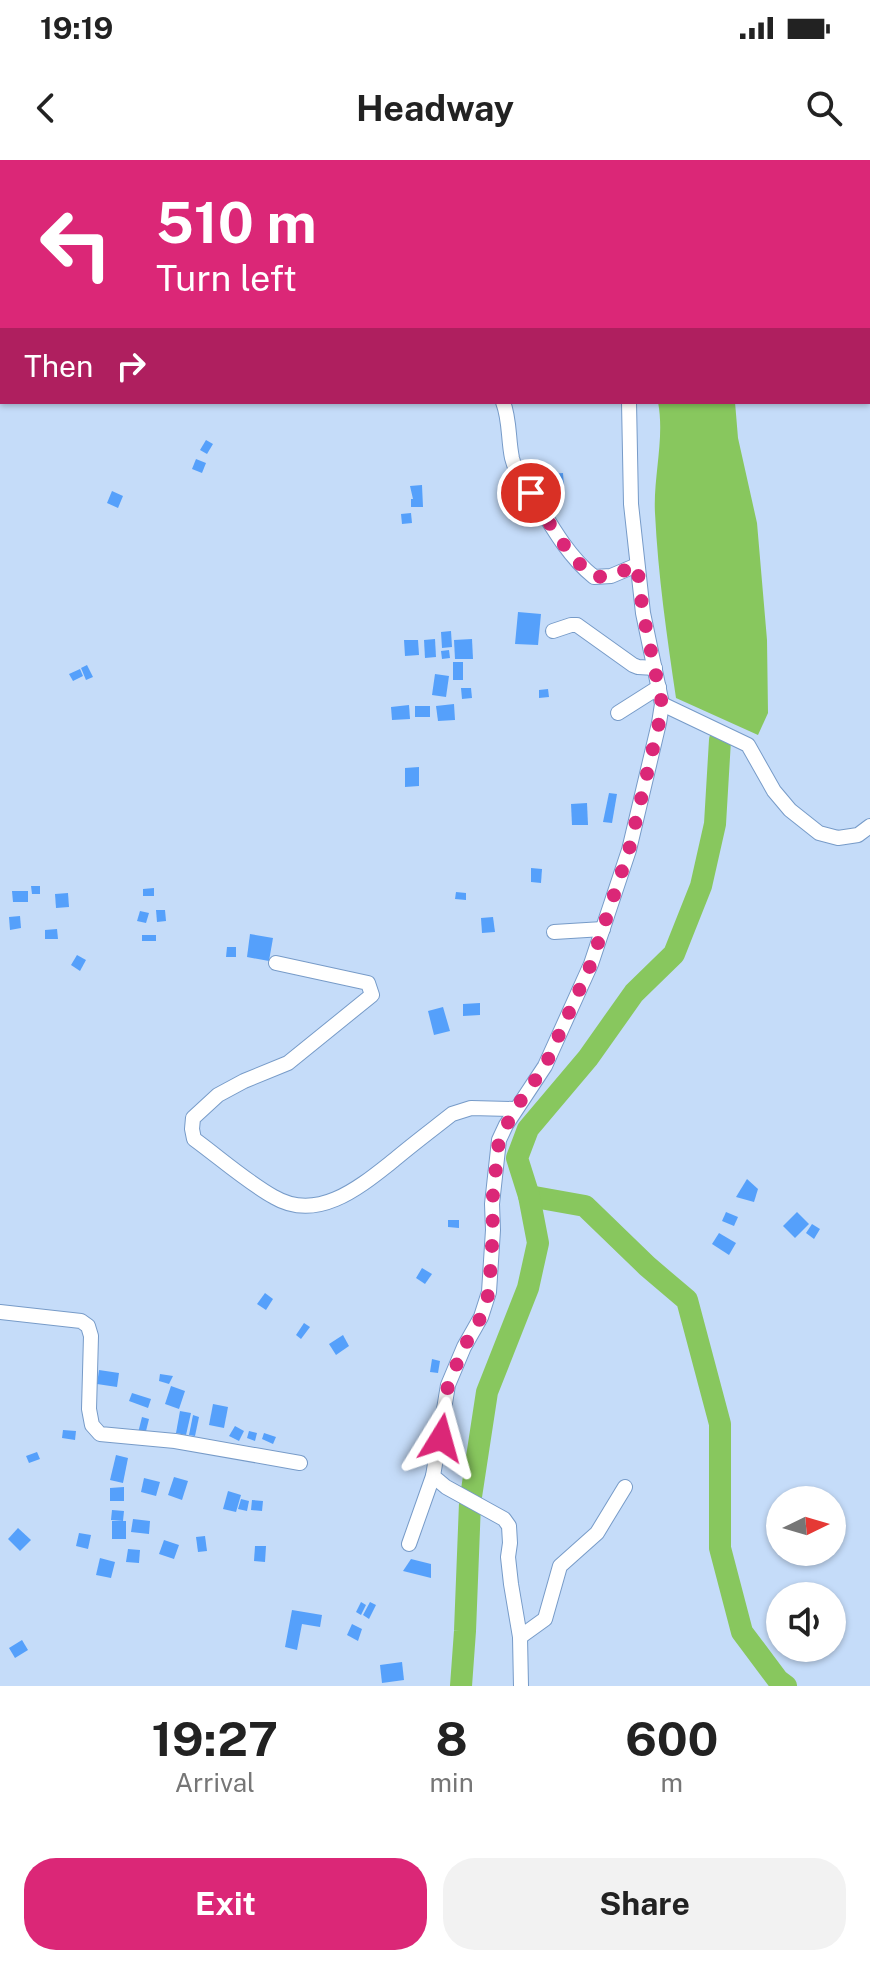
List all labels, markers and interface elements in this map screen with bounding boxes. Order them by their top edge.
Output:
text: 19:19 [40,10,113,46]
icon: back [24,86,68,130]
icon: search [802,86,846,130]
text: Headway [356,87,514,129]
text: 510 m [156,190,317,256]
icon: left [24,192,128,296]
text: Turn left [156,257,297,299]
icon: right [109,344,153,388]
text: Then [24,348,93,384]
pin [497,459,565,527]
icon: arrive [509,471,553,515]
position arrow [399,1396,483,1480]
north arrow [766,1486,846,1566]
map controls [766,1486,846,1662]
button: sound [766,1582,846,1662]
text: 19:27 [152,1710,278,1767]
text: 8 [436,1710,468,1767]
text: 600 [625,1710,719,1767]
text: Arrival [175,1767,255,1798]
text: min [430,1767,474,1798]
text: m [661,1767,683,1798]
button: Exit [24,1858,427,1950]
button: Share [443,1858,846,1950]

